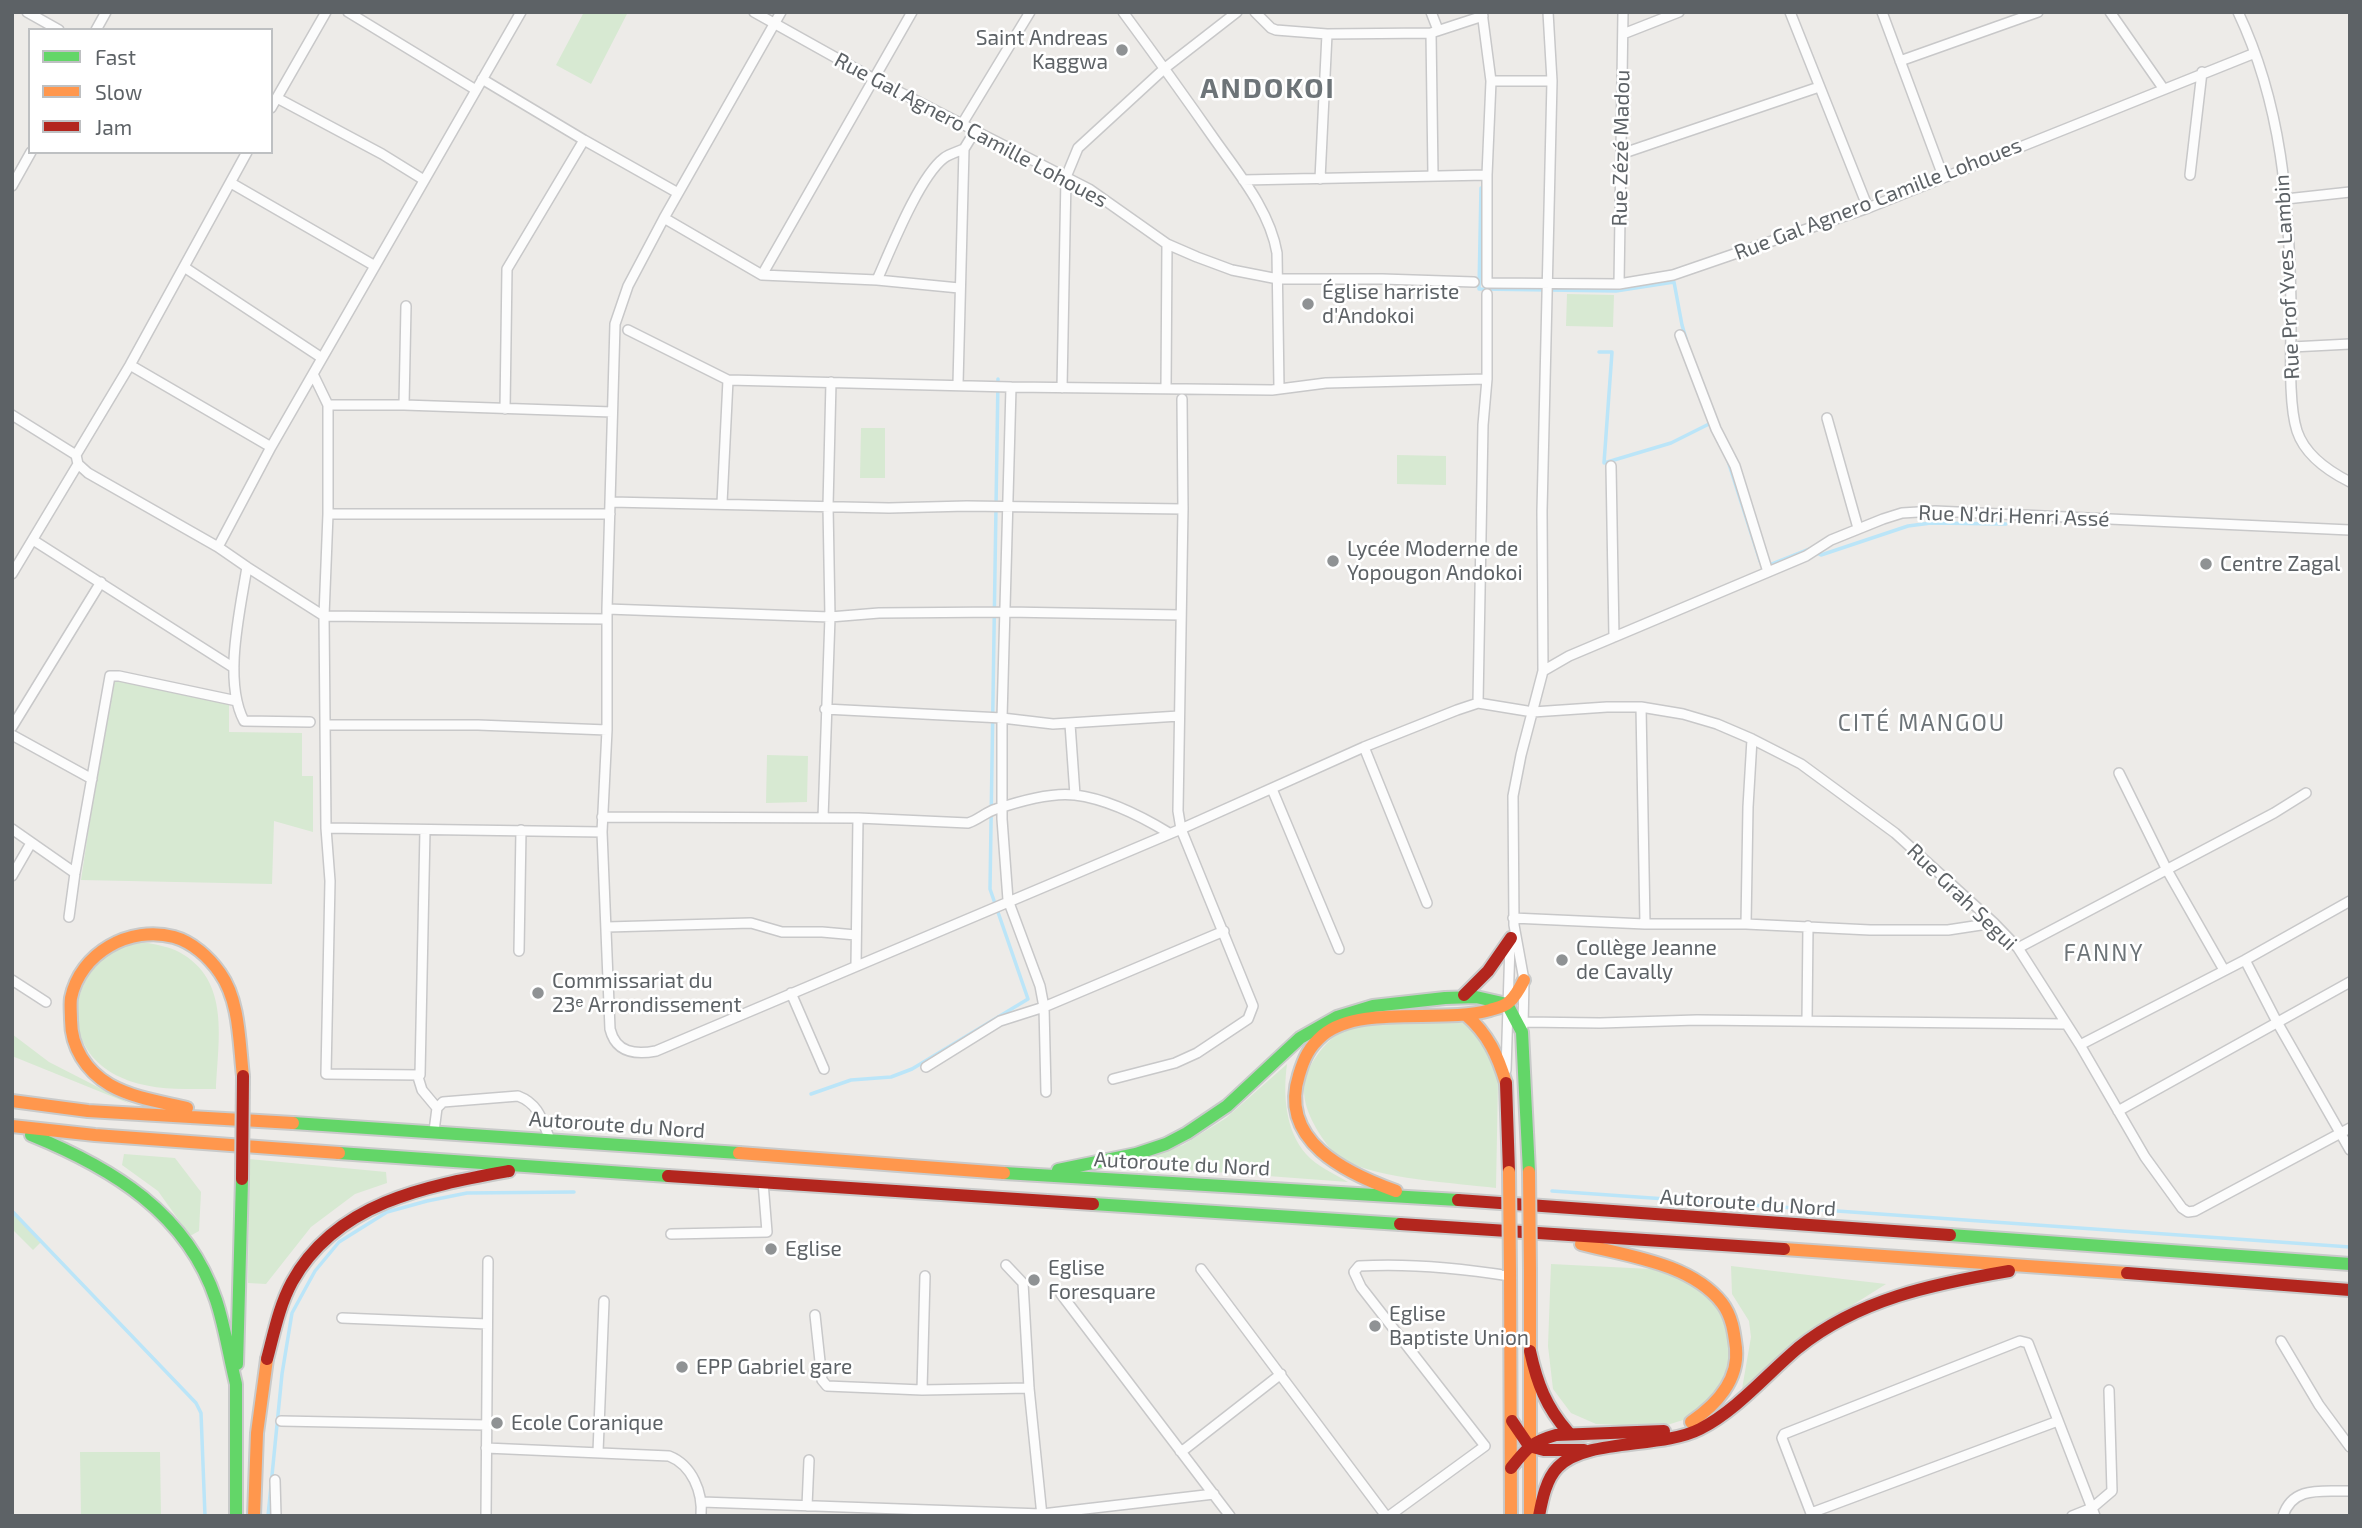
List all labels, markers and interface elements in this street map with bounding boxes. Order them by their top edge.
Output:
place label: Saint Andreas Kaggwa [976,25,1108,75]
legend [28,28,273,154]
marker: Saint Andreas Kaggwa [1114,42,1130,58]
text: Fast [95,44,136,69]
street label: Rue Gal Agnero Camille Lohoues [830,47,1112,213]
street label: Rue Zézé Madou [1607,69,1635,227]
district label: ANDOKOI [1201,72,1335,106]
text: Slow [95,79,142,104]
text: Jam [95,114,132,139]
street label: Rue Gal Agnero Camille Lohoues [1731,132,2025,266]
street label: Rue Prof Yves Lambin [2269,174,2305,380]
place label: Église harriste d'Andokoi [1322,279,1459,329]
marker: Église harriste d'Andokoi [1300,296,1316,312]
street label: Rue N’dri Henri Assé [1918,500,2110,532]
place label: Lycée Moderne de Yopougon Andokoi [1347,536,1523,586]
place label: Centre Zagal [2220,551,2340,577]
marker: Lycée Moderne de Yopougon Andokoi [1325,553,1341,569]
marker: Centre Zagal [2198,556,2214,572]
district label: CITÉ MANGOU [1839,709,2005,737]
street label: Rue Grah Segui [1902,838,2022,956]
place label: Collège Jeanne de Cavally [1576,935,1717,985]
district label: FANNY [2064,939,2144,967]
marker: Collège Jeanne de Cavally [1554,952,1570,968]
place label: Commissariat du 23ᵉ Arrondissement [552,968,741,1018]
marker: Commissariat du 23ᵉ Arrondissement [530,985,546,1001]
street label: Autoroute du Nord [528,1106,706,1144]
street label: Autoroute du Nord [1093,1147,1271,1181]
street label: Autoroute du Nord [1659,1184,1837,1222]
place label: Eglise [785,1236,842,1262]
marker: Eglise [763,1241,779,1257]
place label: Eglise Foresquare [1048,1255,1156,1305]
marker: Eglise Foresquare [1026,1272,1042,1288]
place label: Eglise Baptiste Union [1389,1301,1529,1351]
marker: Eglise Baptiste Union [1367,1318,1383,1334]
place label: EPP Gabriel gare [696,1354,852,1380]
marker: EPP Gabriel gare [674,1359,690,1375]
place label: Ecole Coranique [511,1410,663,1436]
marker: Ecole Coranique [489,1415,505,1431]

